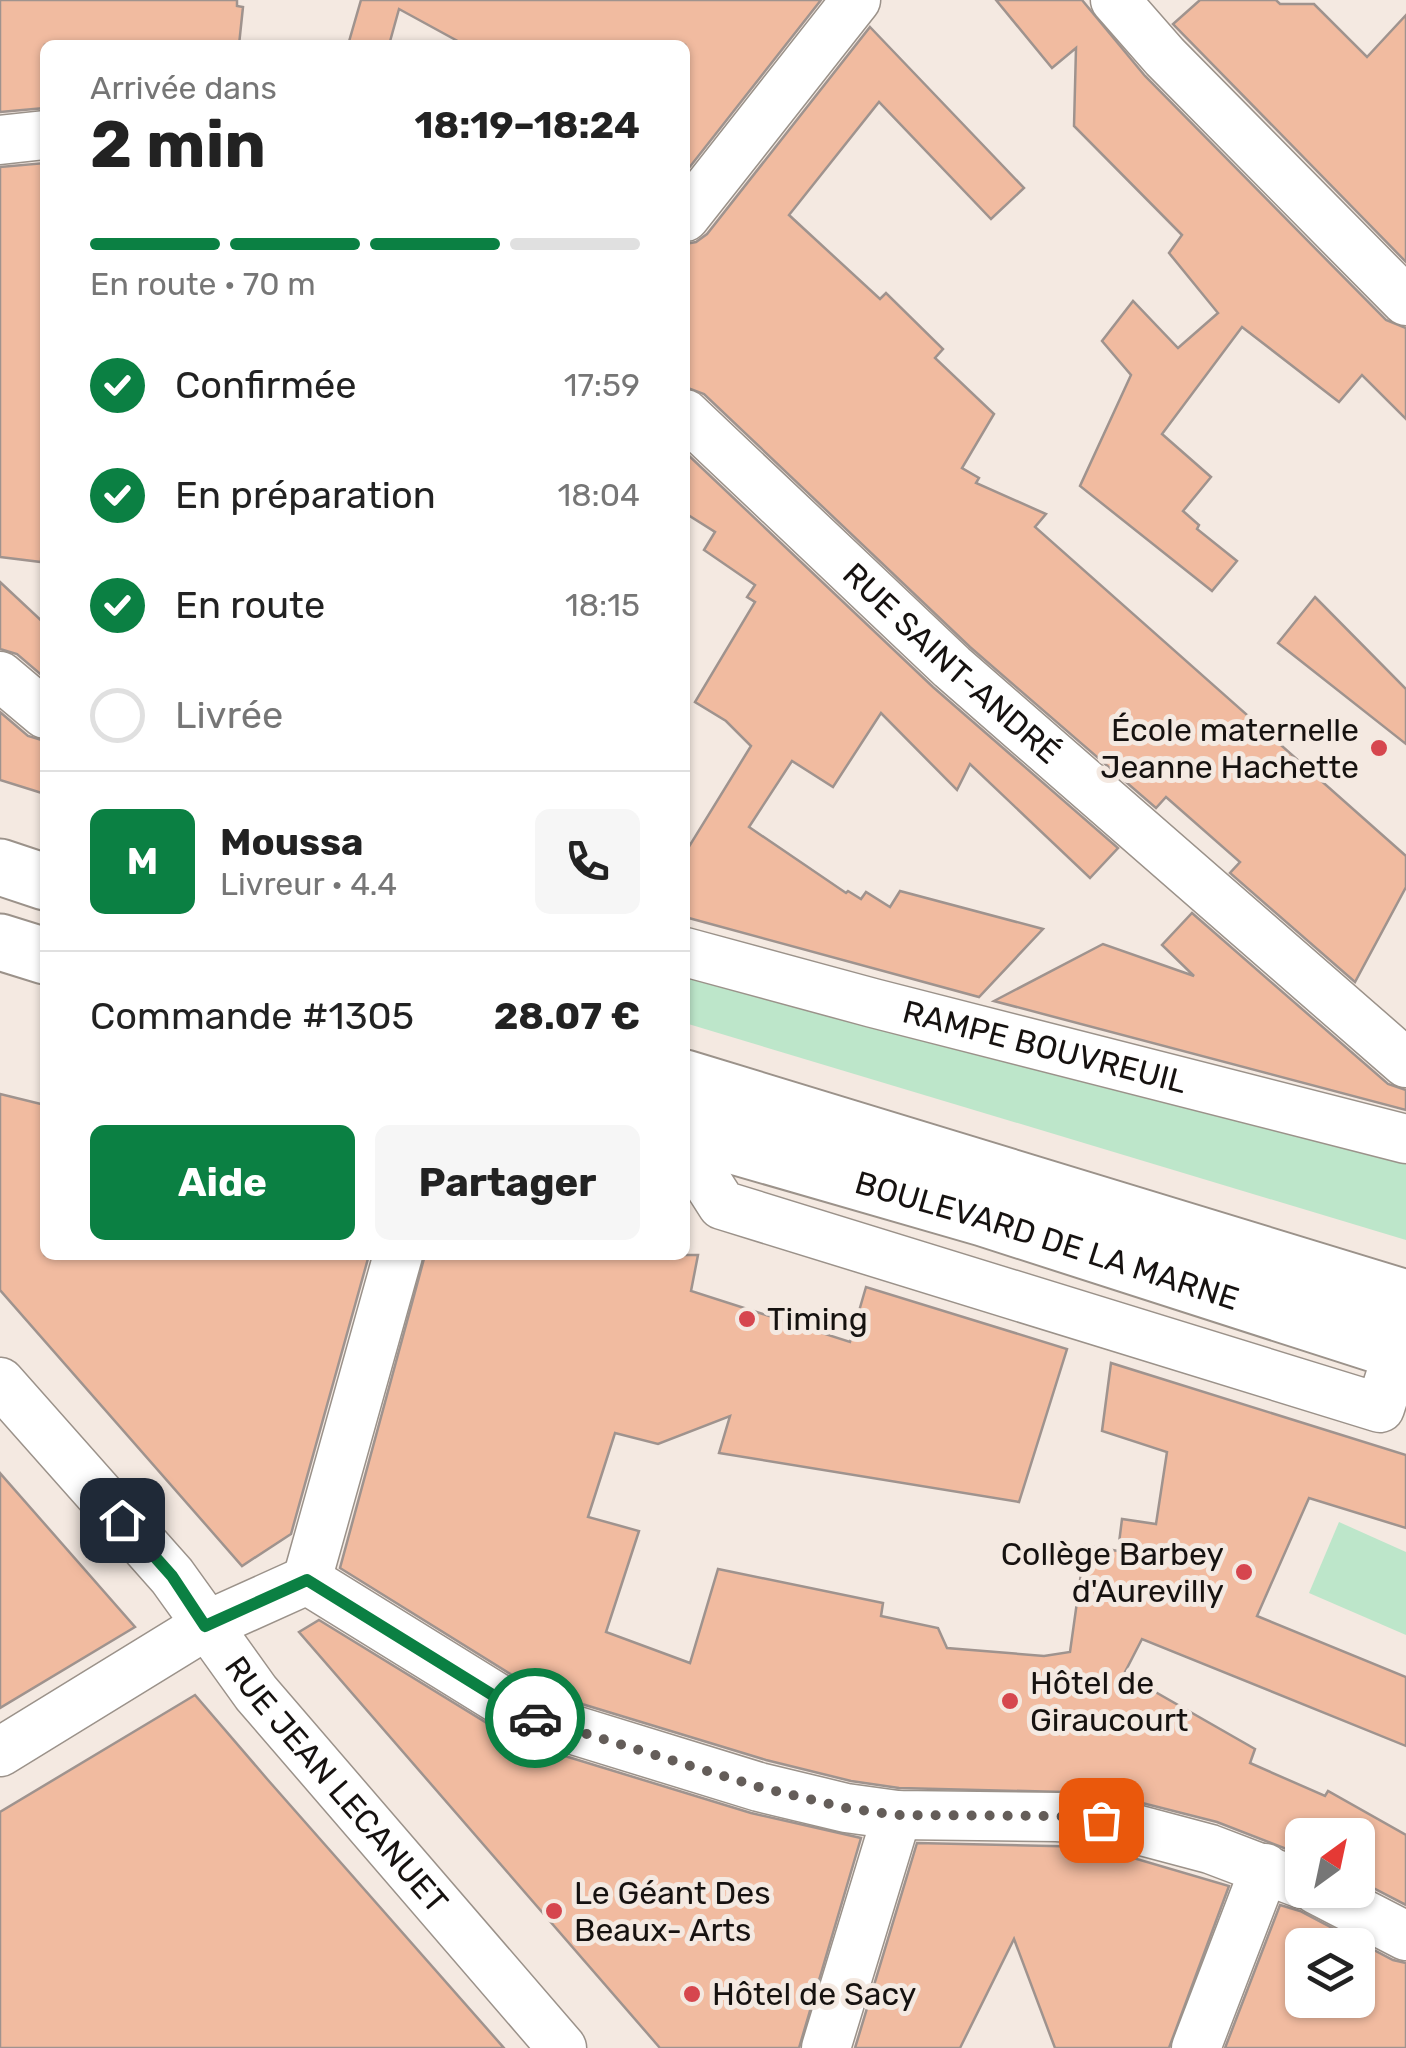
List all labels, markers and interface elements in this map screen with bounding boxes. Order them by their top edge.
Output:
text: Arrivée dans [90,69,277,107]
text: 18:19–18:24 [415,102,640,148]
text: 2 min [90,106,266,183]
text: En route · 70 m [90,265,316,303]
icon: check [90,358,145,413]
text: Confirmée [175,362,357,408]
text: 17:59 [564,366,640,404]
icon: check [90,468,145,523]
text: En préparation [175,472,436,518]
text: 18:04 [558,476,640,514]
street label: RUE SAINT-ANDRÉ [835,555,1068,772]
icon: check [90,578,145,633]
text: En route [175,582,325,628]
text: 18:15 [565,586,640,624]
text: Livrée [175,692,283,738]
place label: École maternelle Jeanne Hachette [1100,711,1359,786]
marker: École maternelle Jeanne Hachette [1368,737,1390,759]
button: phone [535,809,640,914]
text: Moussa [220,819,364,865]
text: M [127,838,158,884]
text: Livreur · 4.4 [220,865,397,903]
street label: RAMPE BOUVREUIL [899,992,1191,1101]
text: Commande #1305 [90,993,414,1039]
text: 28.07 € [494,993,640,1039]
button: Aide [90,1125,355,1240]
button: Partager [375,1125,640,1240]
street label: BOULEVARD DE LA MARNE [851,1163,1244,1318]
place label: Timing [767,1300,868,1338]
marker: Timing [736,1308,758,1330]
pin [80,1478,165,1563]
icon: home [95,1493,150,1548]
place label: Collège Barbey d'Aurevilly [1001,1535,1224,1610]
marker: Collège Barbey d'Aurevilly [1233,1561,1255,1583]
street label: RUE JEAN LECANUET [217,1649,456,1920]
place label: Hôtel de Giraucourt [1030,1664,1188,1739]
courier [485,1668,585,1768]
marker: Hôtel de Giraucourt [999,1690,1021,1712]
icon: car [508,1691,563,1746]
pin [1059,1778,1144,1863]
icon: bag [1074,1793,1129,1848]
north arrow [1285,1818,1375,1908]
map controls [1285,1818,1375,2018]
place label: Le Géant Des Beaux- Arts [574,1874,771,1949]
marker: Le Géant Des Beaux- Arts [543,1900,565,1922]
button: layers [1285,1928,1375,2018]
place label: Hôtel de Sacy [712,1975,916,2013]
marker: Hôtel de Sacy [681,1983,703,2005]

